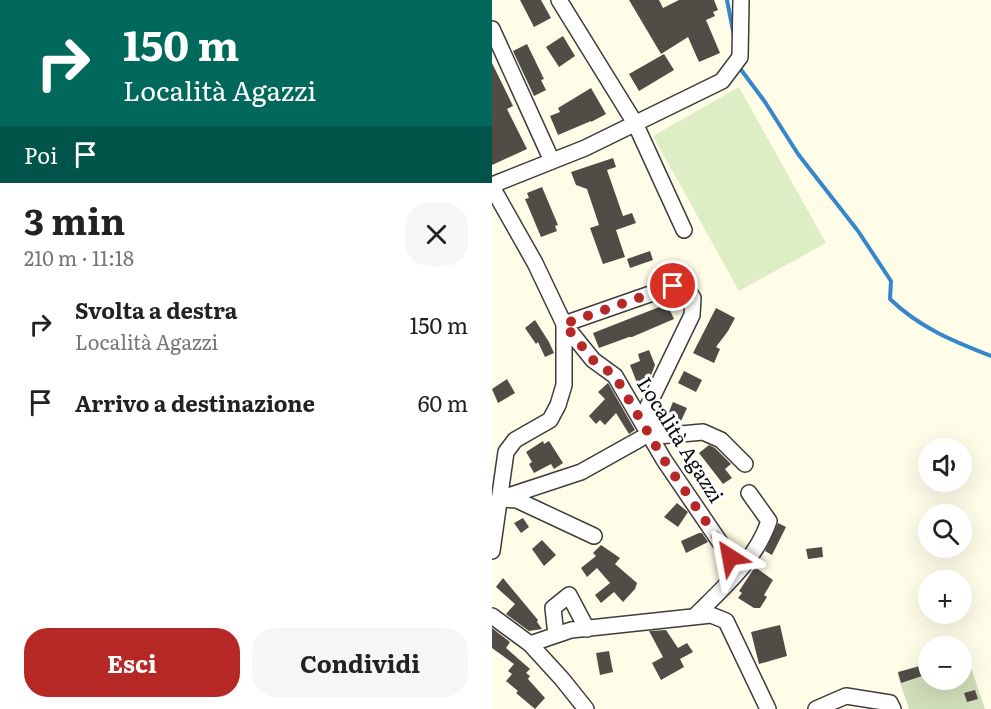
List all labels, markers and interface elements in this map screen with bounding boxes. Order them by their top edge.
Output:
text: 150 m [123,12,239,74]
icon: right [24,24,102,102]
text: Località Agazzi [123,69,316,109]
text: Poi [24,138,57,171]
icon: arrive [69,138,102,171]
text: 3 min [24,193,125,246]
button: close [405,203,468,266]
text: 210 m · 11:18 [24,242,134,272]
pin [647,260,698,311]
icon: arrive [656,269,689,302]
text: Svolta a destra [75,293,237,326]
icon: right [24,308,57,341]
text: 150 m [409,308,468,341]
text: Località Agazzi [75,326,218,356]
street label: Località Agazzi [631,370,733,508]
icon: arrive [24,386,57,419]
text: Arrivo a destinazione [75,386,315,419]
text: 60 m [418,386,468,419]
map controls [918,438,972,690]
button: sound [918,438,972,492]
button: search [918,504,972,558]
position arrow [698,525,762,589]
button: + [918,570,972,624]
button: Esci [24,628,240,697]
button: Condividi [252,628,468,697]
button: − [918,636,972,690]

